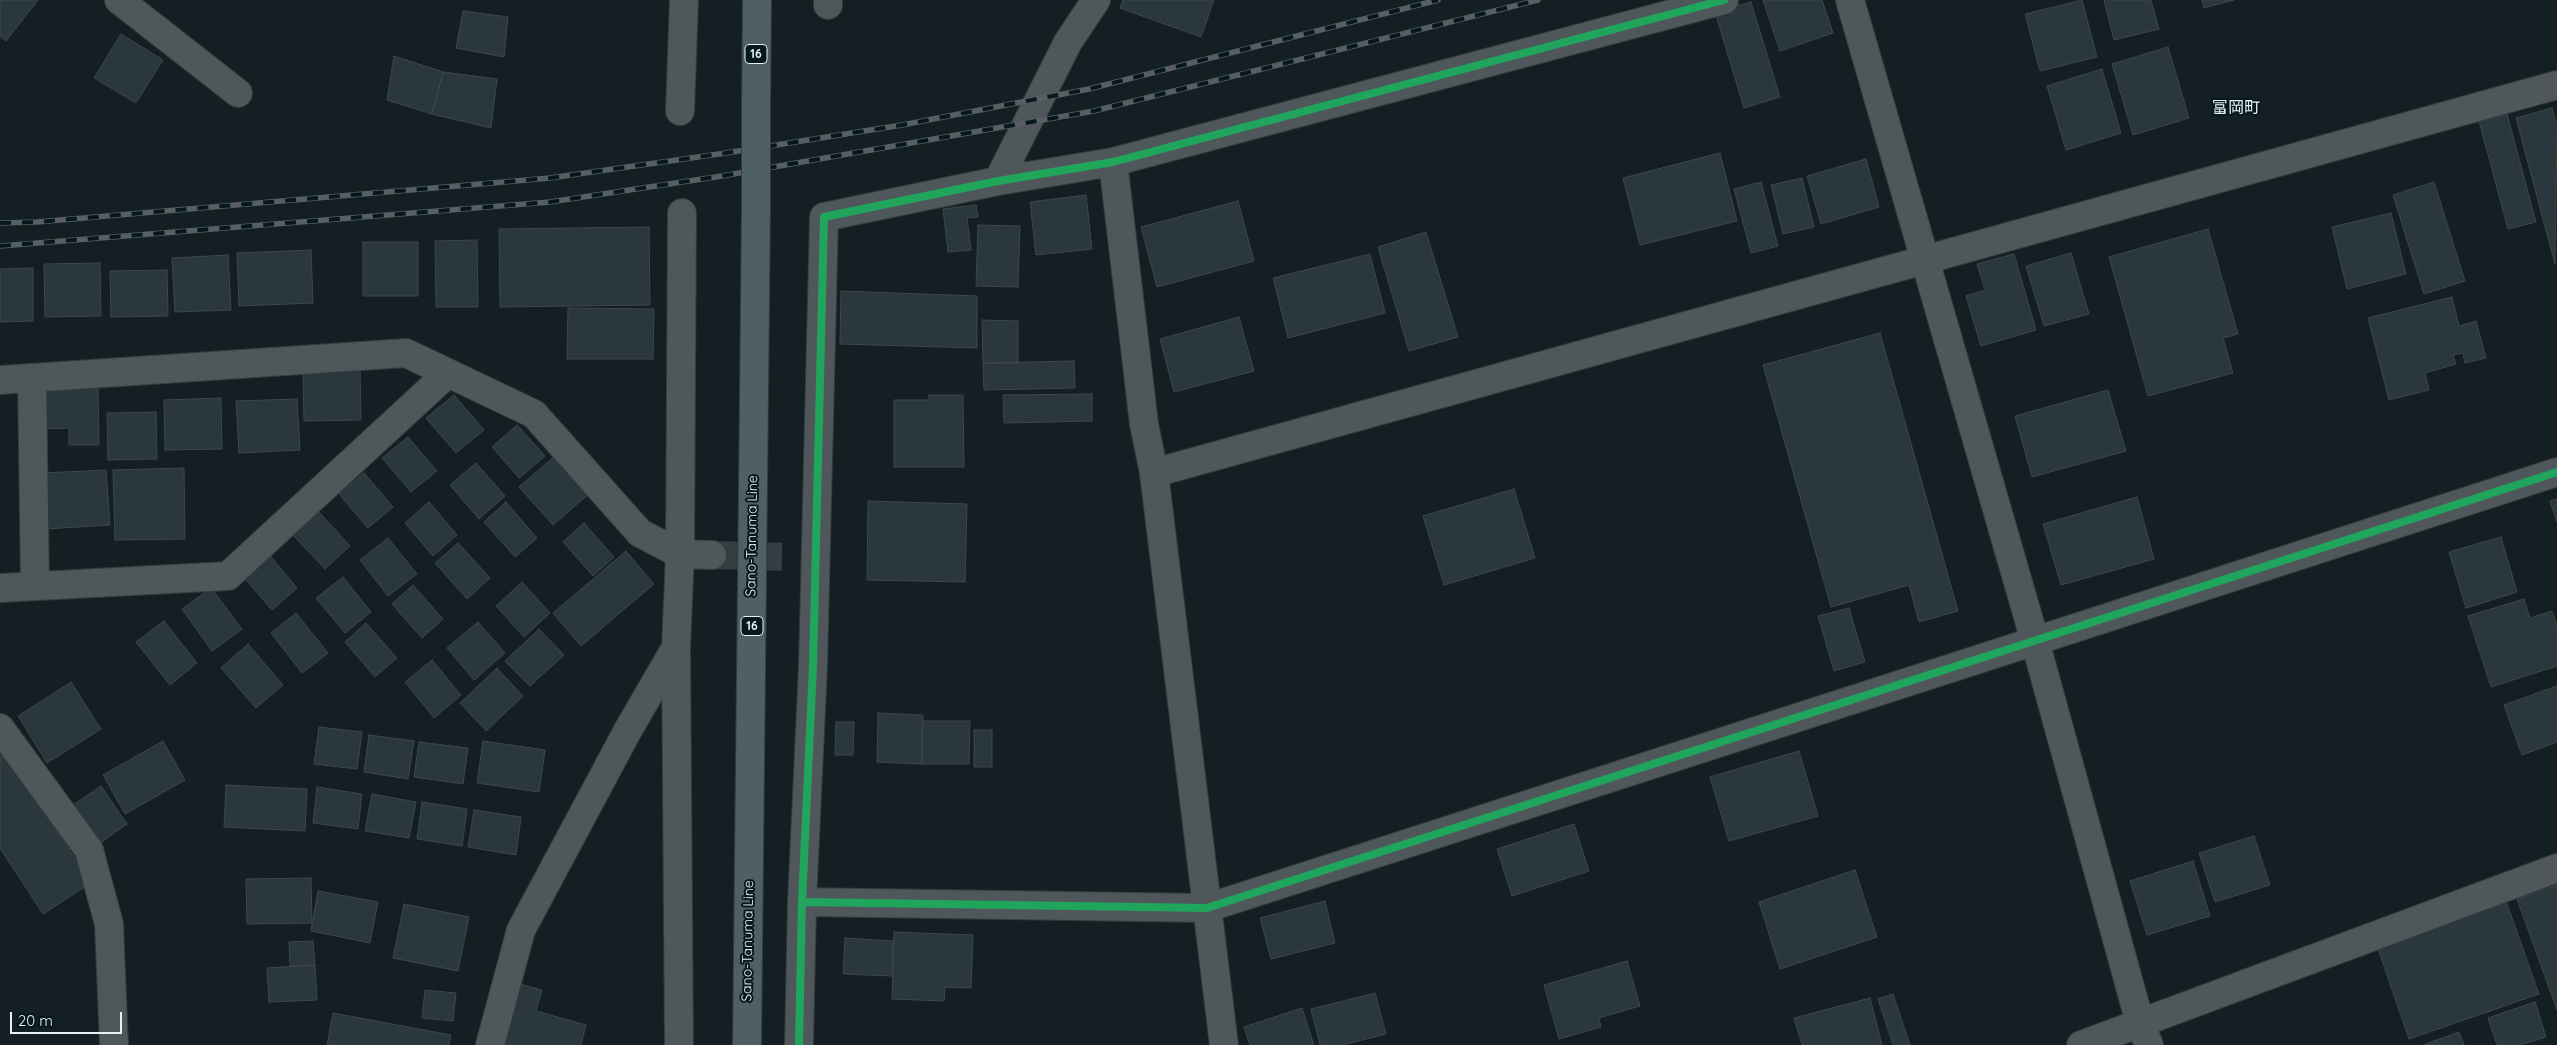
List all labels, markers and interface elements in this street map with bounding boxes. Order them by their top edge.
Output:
road number: 16 [745,44,767,64]
district label: 富岡町 [2212,98,2260,118]
street label: Sano-Tanuma Line [743,475,761,597]
road number: 16 [741,616,763,636]
street label: Sano-Tanuma Line [739,880,757,1002]
scale bar [12,1002,125,1034]
text: 20 m [18,1011,53,1030]

